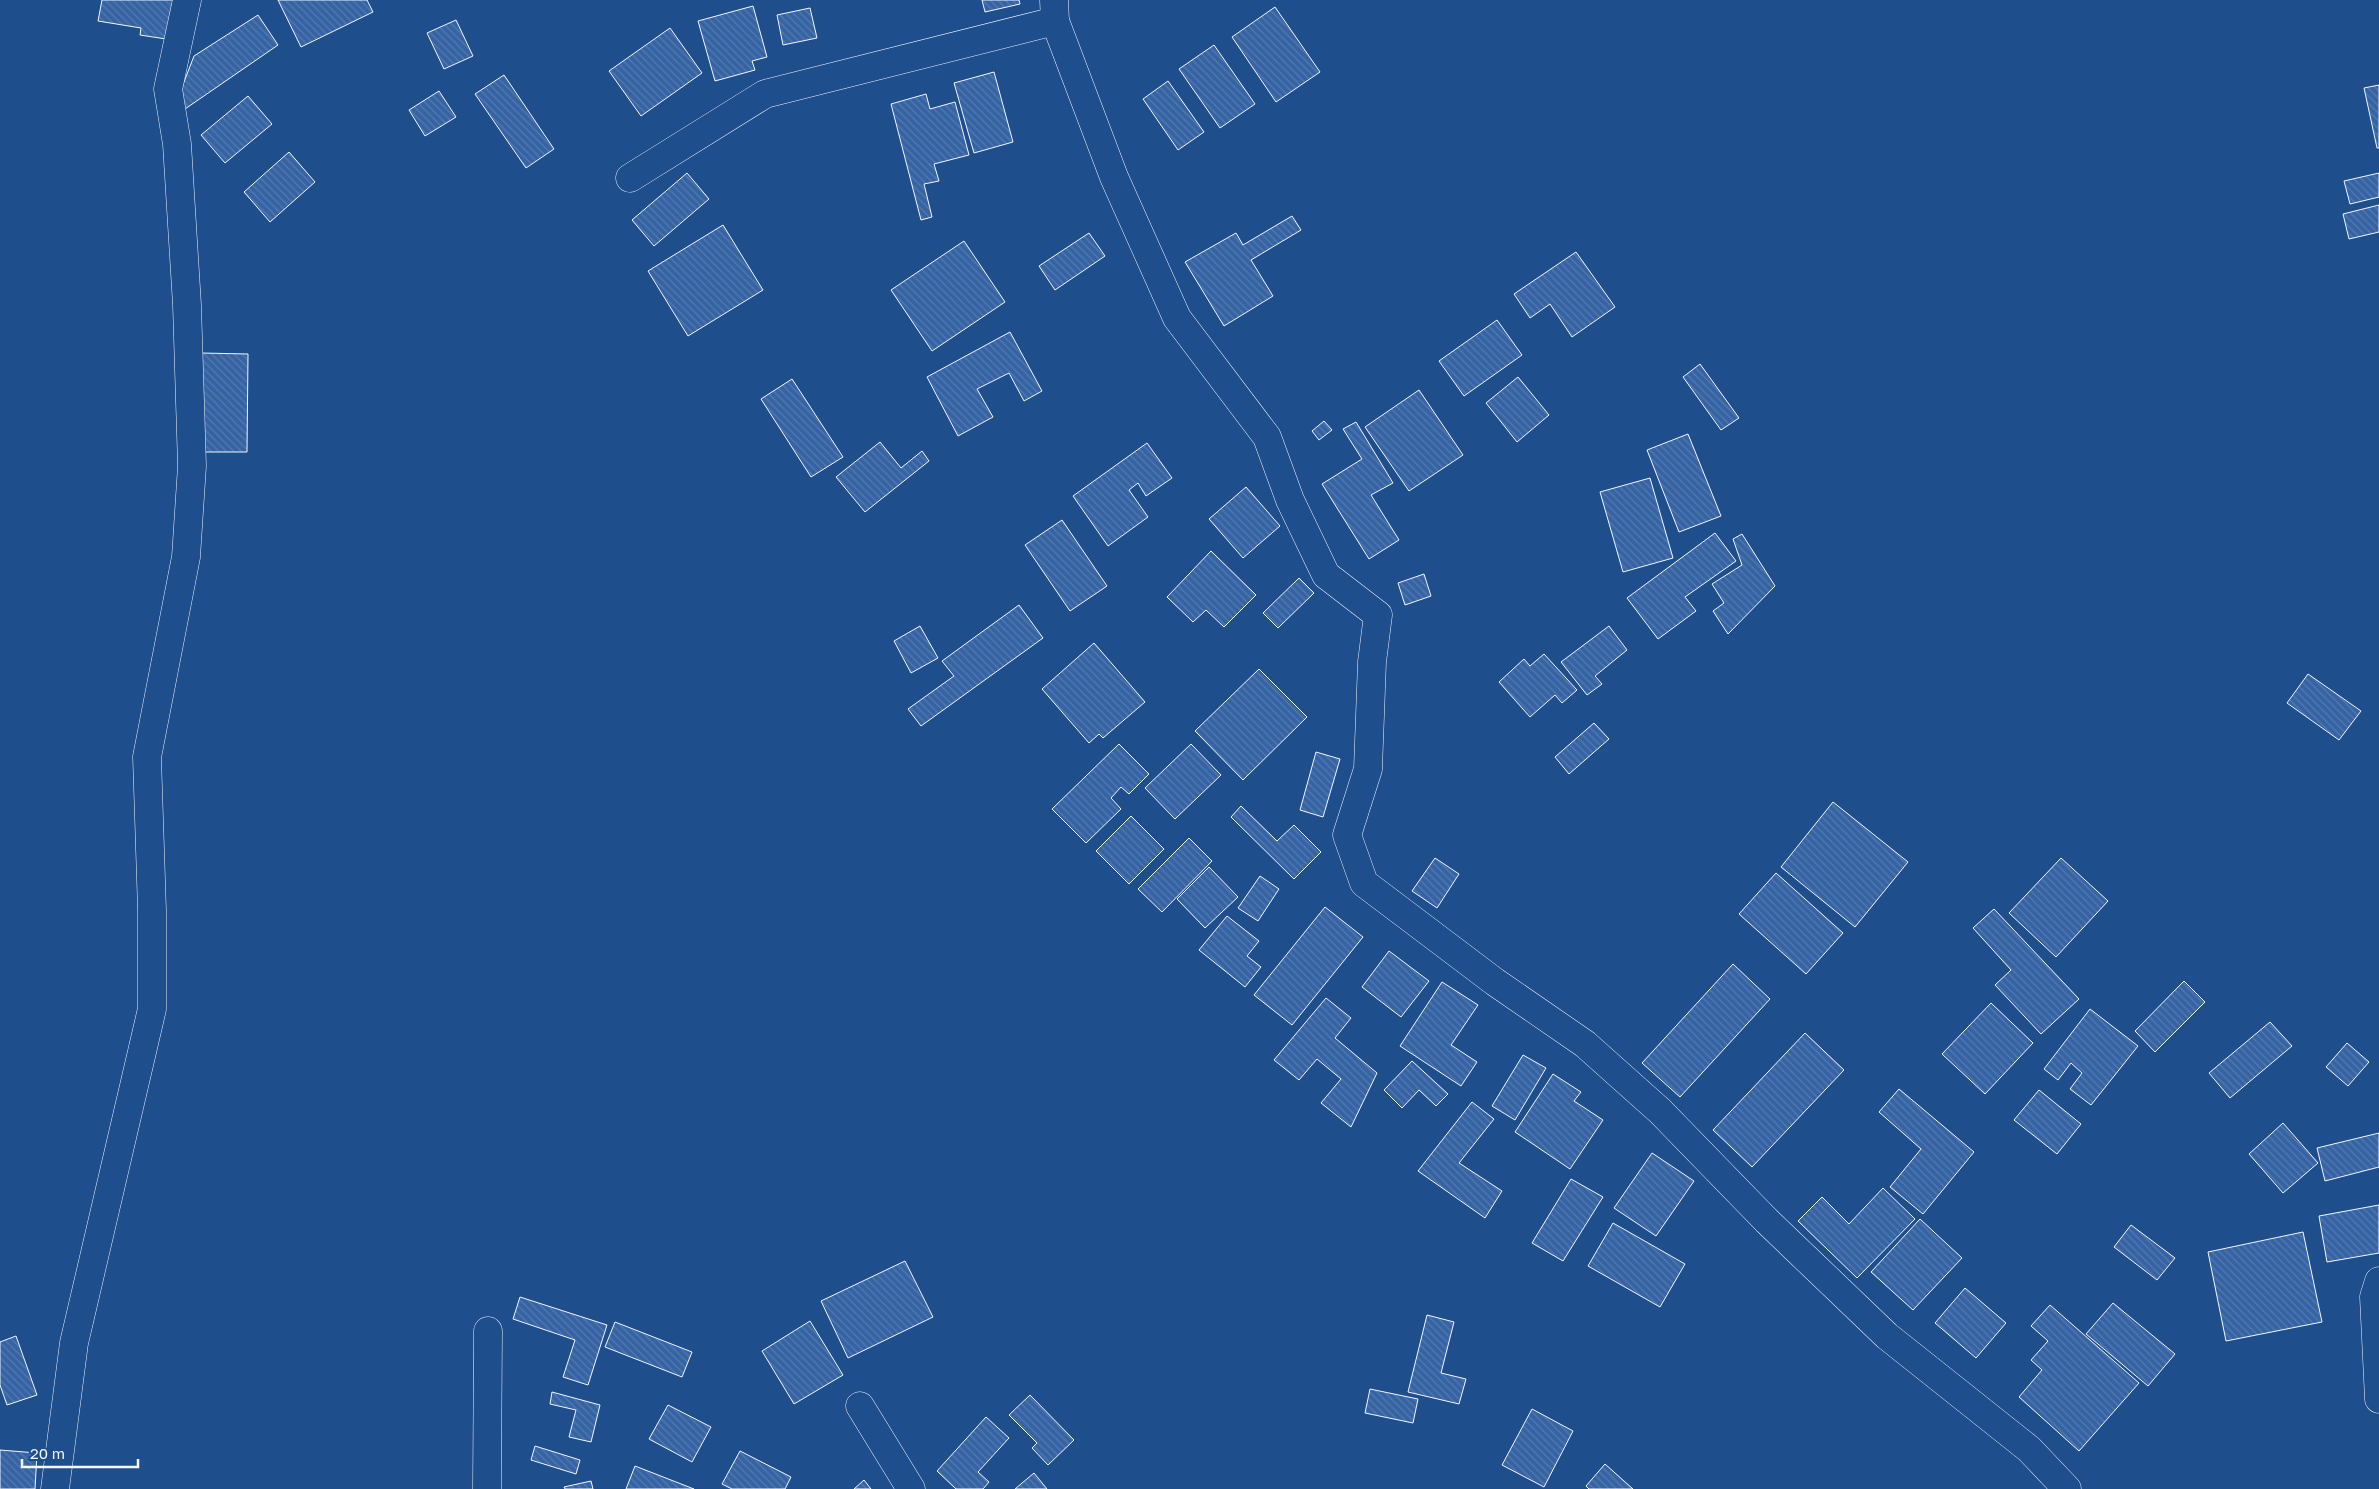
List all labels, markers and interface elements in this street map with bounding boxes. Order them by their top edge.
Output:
scale bar [22,1436,139,1468]
text: 20 m [30,1444,65,1462]

